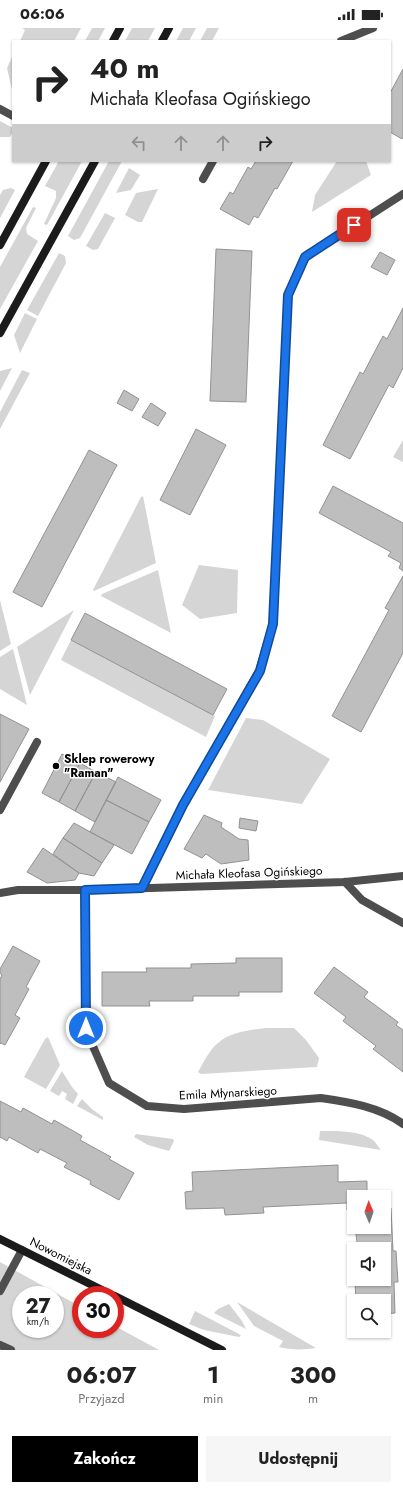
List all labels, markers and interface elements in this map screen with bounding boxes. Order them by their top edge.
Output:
text: 06:06 [20,3,65,25]
text: 40 m [90,48,159,89]
icon: right [24,56,76,108]
text: Michała Kleofasa Ogińskiego [90,86,311,112]
icon: left [128,132,150,154]
icon: ahead [170,132,192,154]
icon: ahead [212,132,234,154]
icon: right [254,132,276,154]
pin [337,208,371,242]
icon: arrive [343,214,365,236]
place label: Sklep rowerowy "Raman" [64,750,155,782]
marker: Sklep rowerowy "Raman" [51,761,61,771]
street label: Michała Kleofasa Ogińskiego [175,861,323,885]
position arrow [65,1007,107,1049]
street label: Emila Młynarskiego [179,1081,278,1105]
north arrow [347,1190,391,1234]
map controls [347,1190,391,1338]
street label: Nowomiejska [27,1233,95,1279]
button: sound [347,1242,391,1286]
speed limit sign: 30 [72,1286,124,1338]
text: 27 [25,1292,51,1321]
button: search [347,1294,391,1338]
text: km/h [27,1314,49,1329]
text: 06:07 [66,1357,137,1392]
text: 1 [207,1357,219,1392]
text: 300 [290,1357,337,1392]
text: Przyjazd [78,1389,125,1408]
text: min [203,1389,223,1408]
text: m [308,1389,318,1408]
button: Zakończ [12,1436,198,1482]
button: Udostępnij [206,1436,391,1482]

